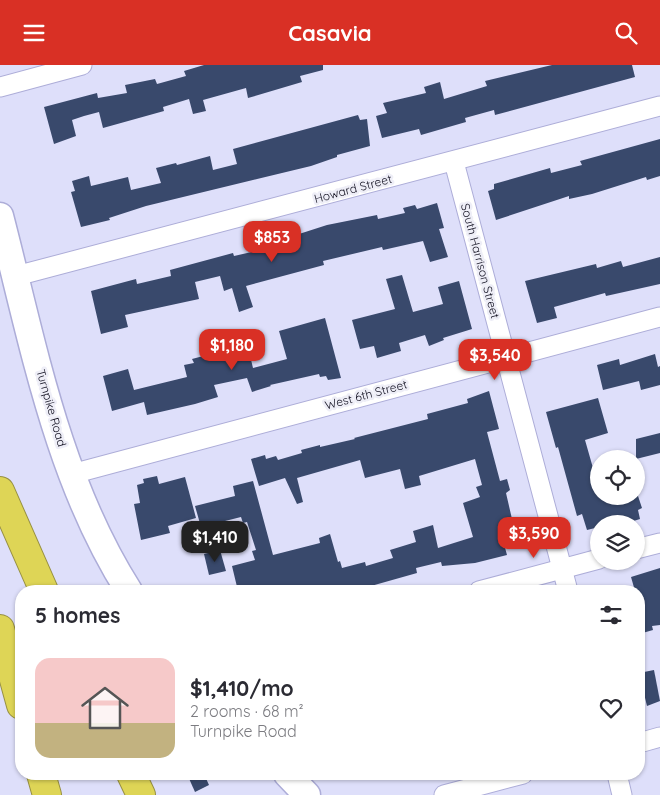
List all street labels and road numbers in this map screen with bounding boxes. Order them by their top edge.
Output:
street label: Howard Street [312,171,393,206]
street label: South Harrison Street [458,202,503,320]
street label: Turnpike Road [33,367,70,448]
street label: West 6th Street [323,376,409,413]

